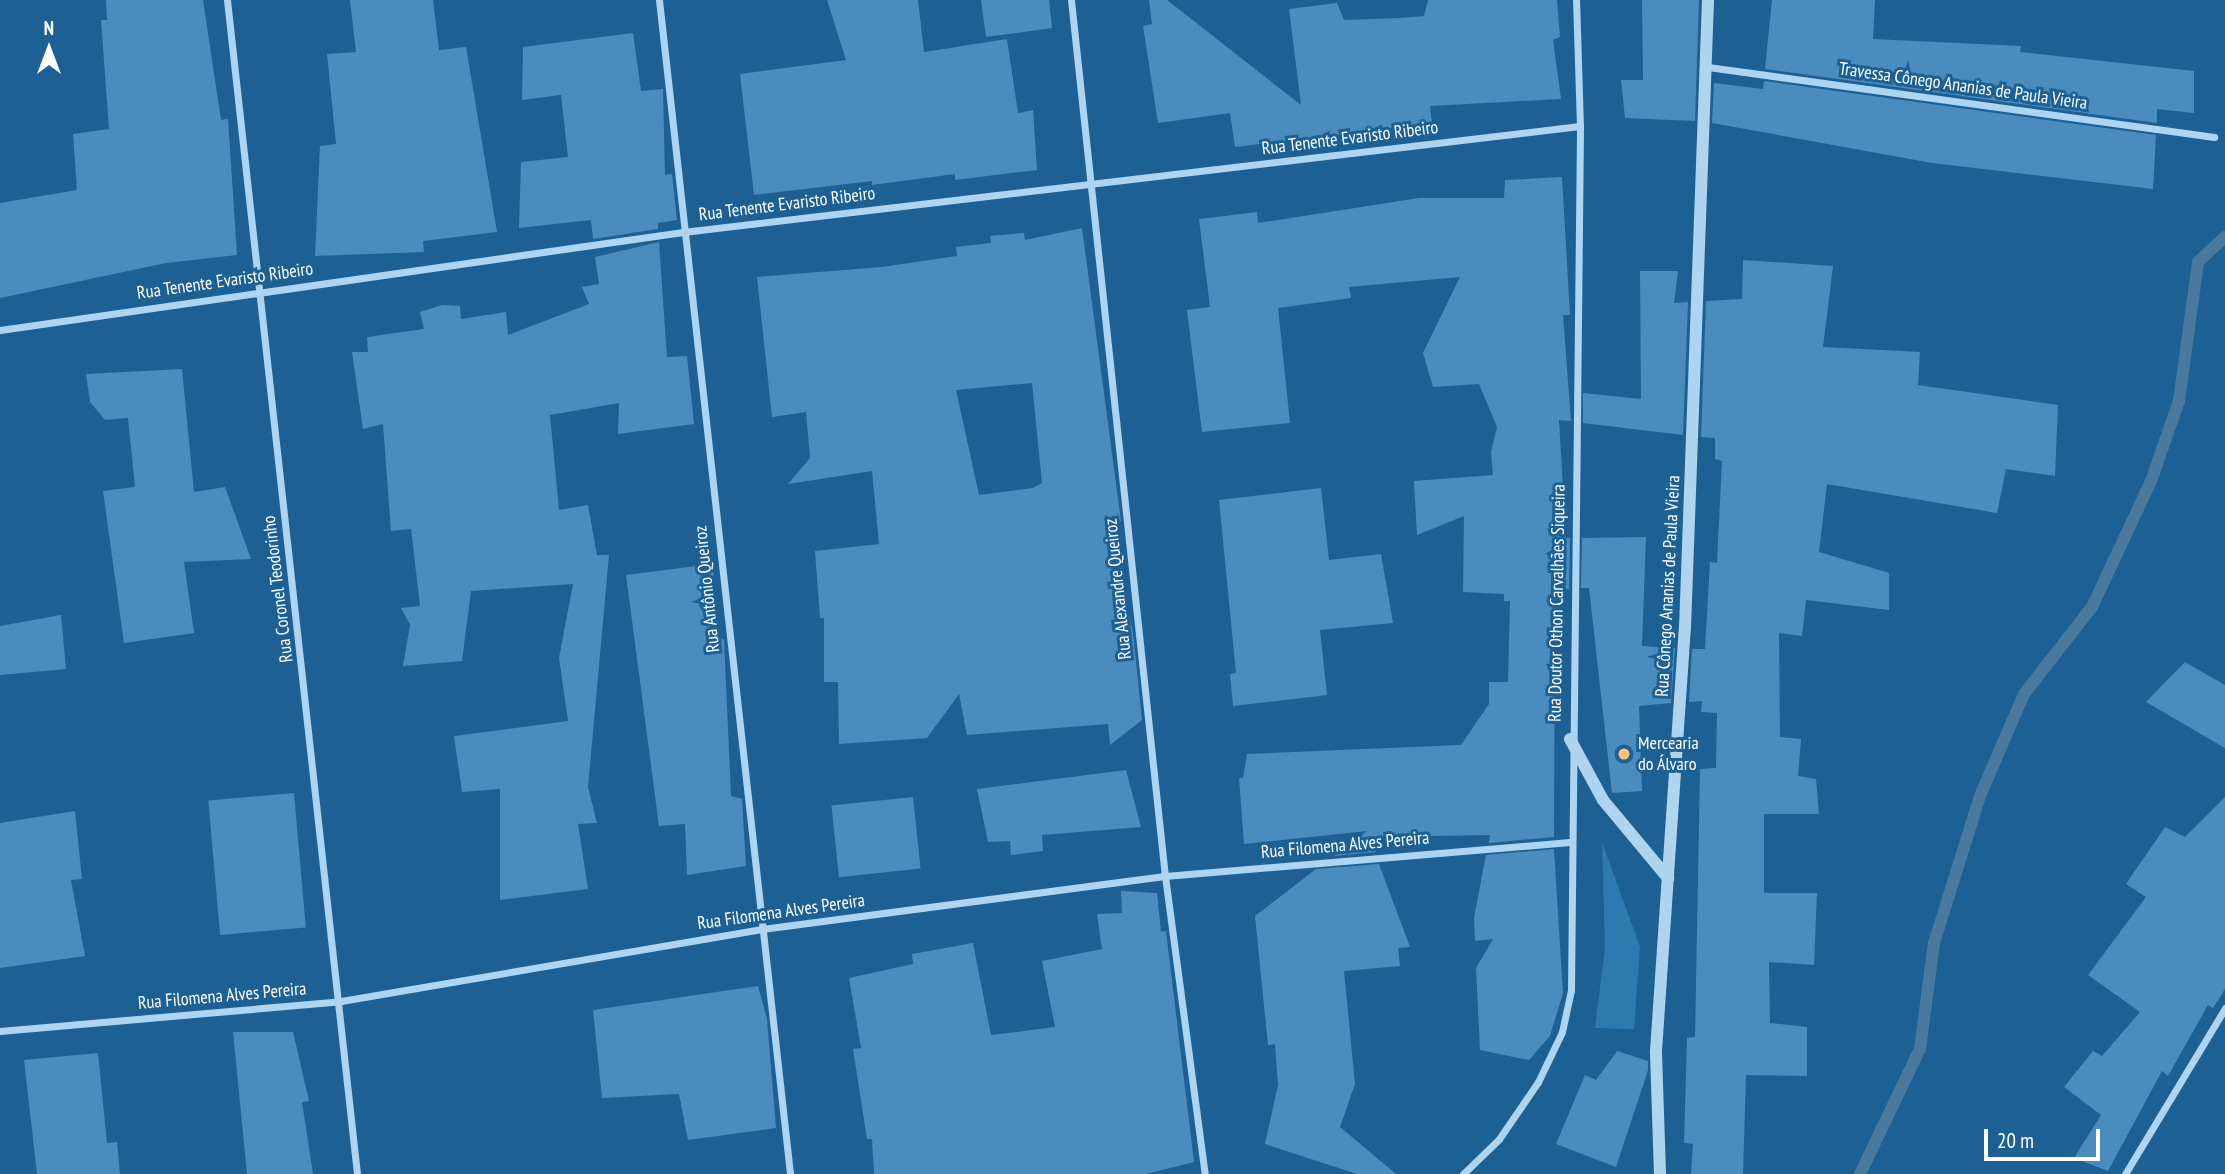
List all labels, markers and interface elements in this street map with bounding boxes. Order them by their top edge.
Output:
north arrow [14,14,84,84]
text: N [44,16,54,40]
street label: Travessa Cônego Ananias de Paula Vieira [1837,58,2089,114]
street label: Rua Tenente Evaristo Ribeiro [1260,116,1440,160]
street label: Rua Tenente Evaristo Ribeiro [697,182,877,226]
street label: Rua Tenente Evaristo Ribeiro [135,258,315,304]
street label: Rua Cônego Ananias de Paula Vieira [1651,474,1685,698]
street label: Rua Doutor Othon Carvalhães Siqueira [1544,484,1570,722]
street label: Rua Coronel Teodorinho [258,514,298,664]
street label: Rua Alexandre Queiroz [1100,517,1136,661]
street label: Rua Antônio Queiroz [690,524,724,654]
place label: Mercearia do Álvaro [1638,733,1699,776]
marker: Mercearia do Álvaro [1616,746,1632,762]
street label: Rua Filomena Alves Pereira [1260,827,1430,863]
street label: Rua Filomena Alves Pereira [696,890,866,934]
street label: Rua Filomena Alves Pereira [137,978,307,1014]
scale bar [1987,1114,2102,1158]
text: 20 m [1997,1127,2034,1154]

